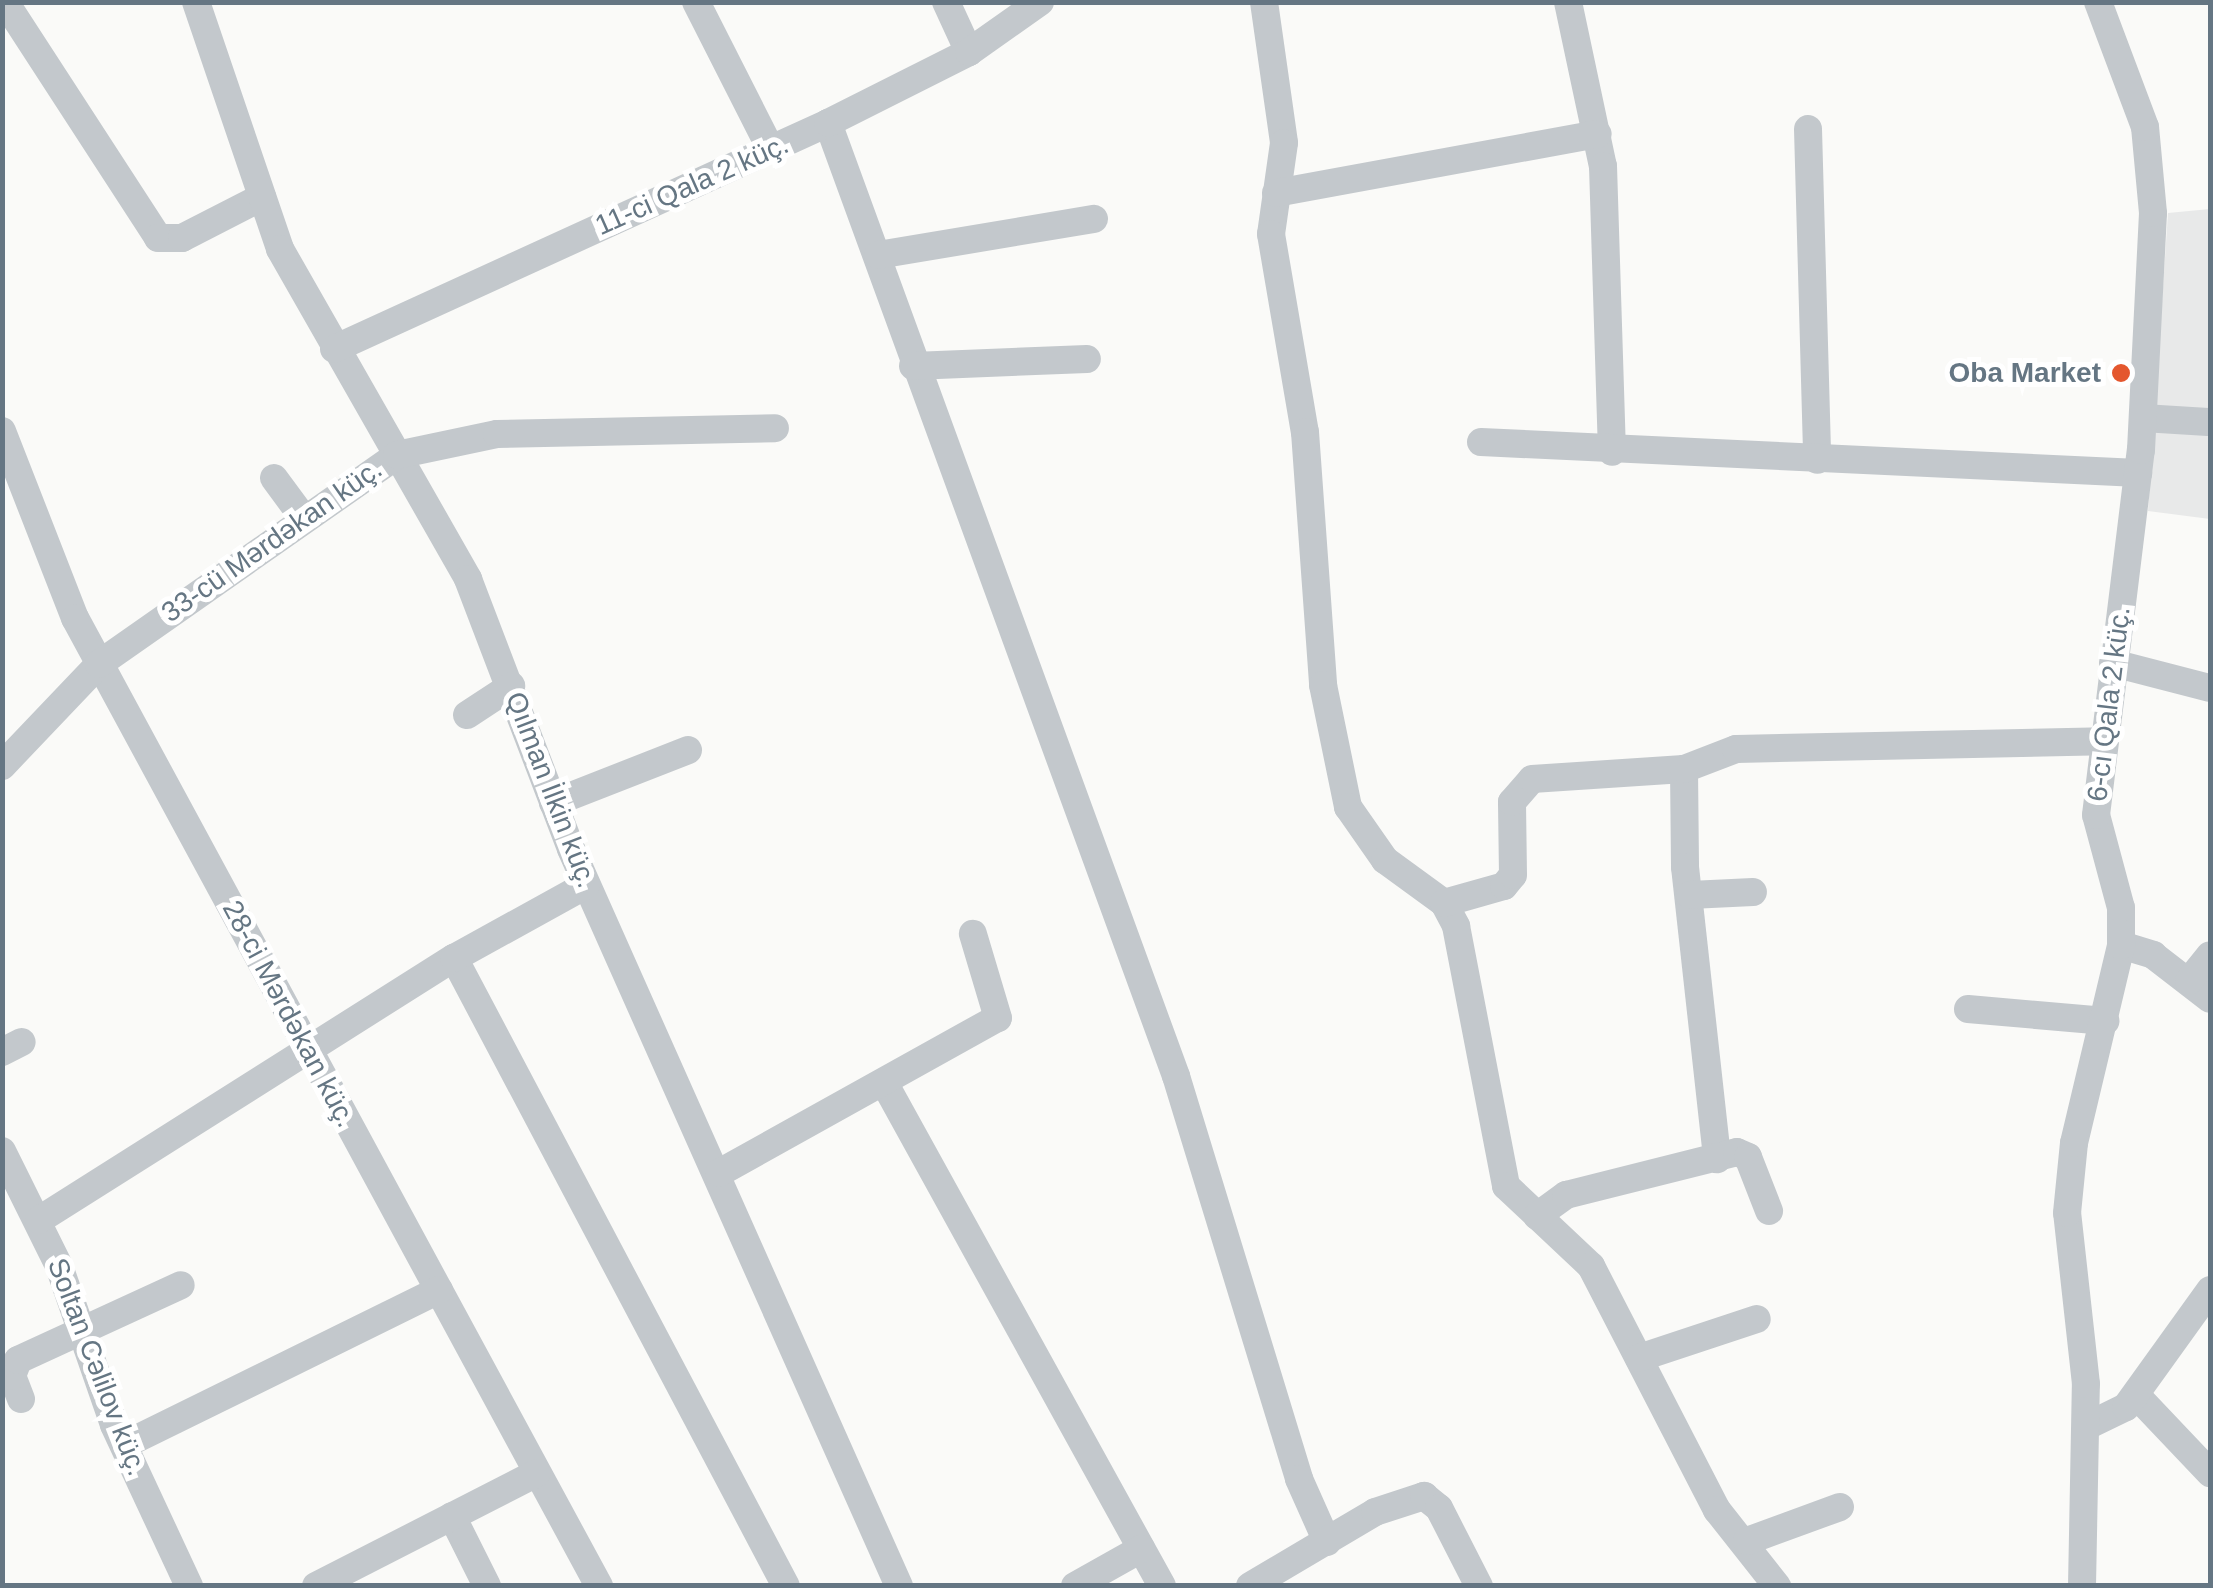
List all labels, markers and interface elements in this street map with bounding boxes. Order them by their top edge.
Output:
street label: 11-ci Qala 2 küç. [590,127,794,243]
place label: Oba Market [1949,356,2101,390]
marker: Oba Market [2110,362,2132,384]
street label: 33-cü Mərdəkan küç. [155,452,389,630]
street label: 6-cı Qala 2 küç. [2080,605,2138,803]
street label: Qılman İlkin küç. [498,687,604,893]
street label: 28-ci Mərdəkan küç. [215,895,363,1133]
street label: Soltan Cəlilov küç. [40,1253,154,1481]

